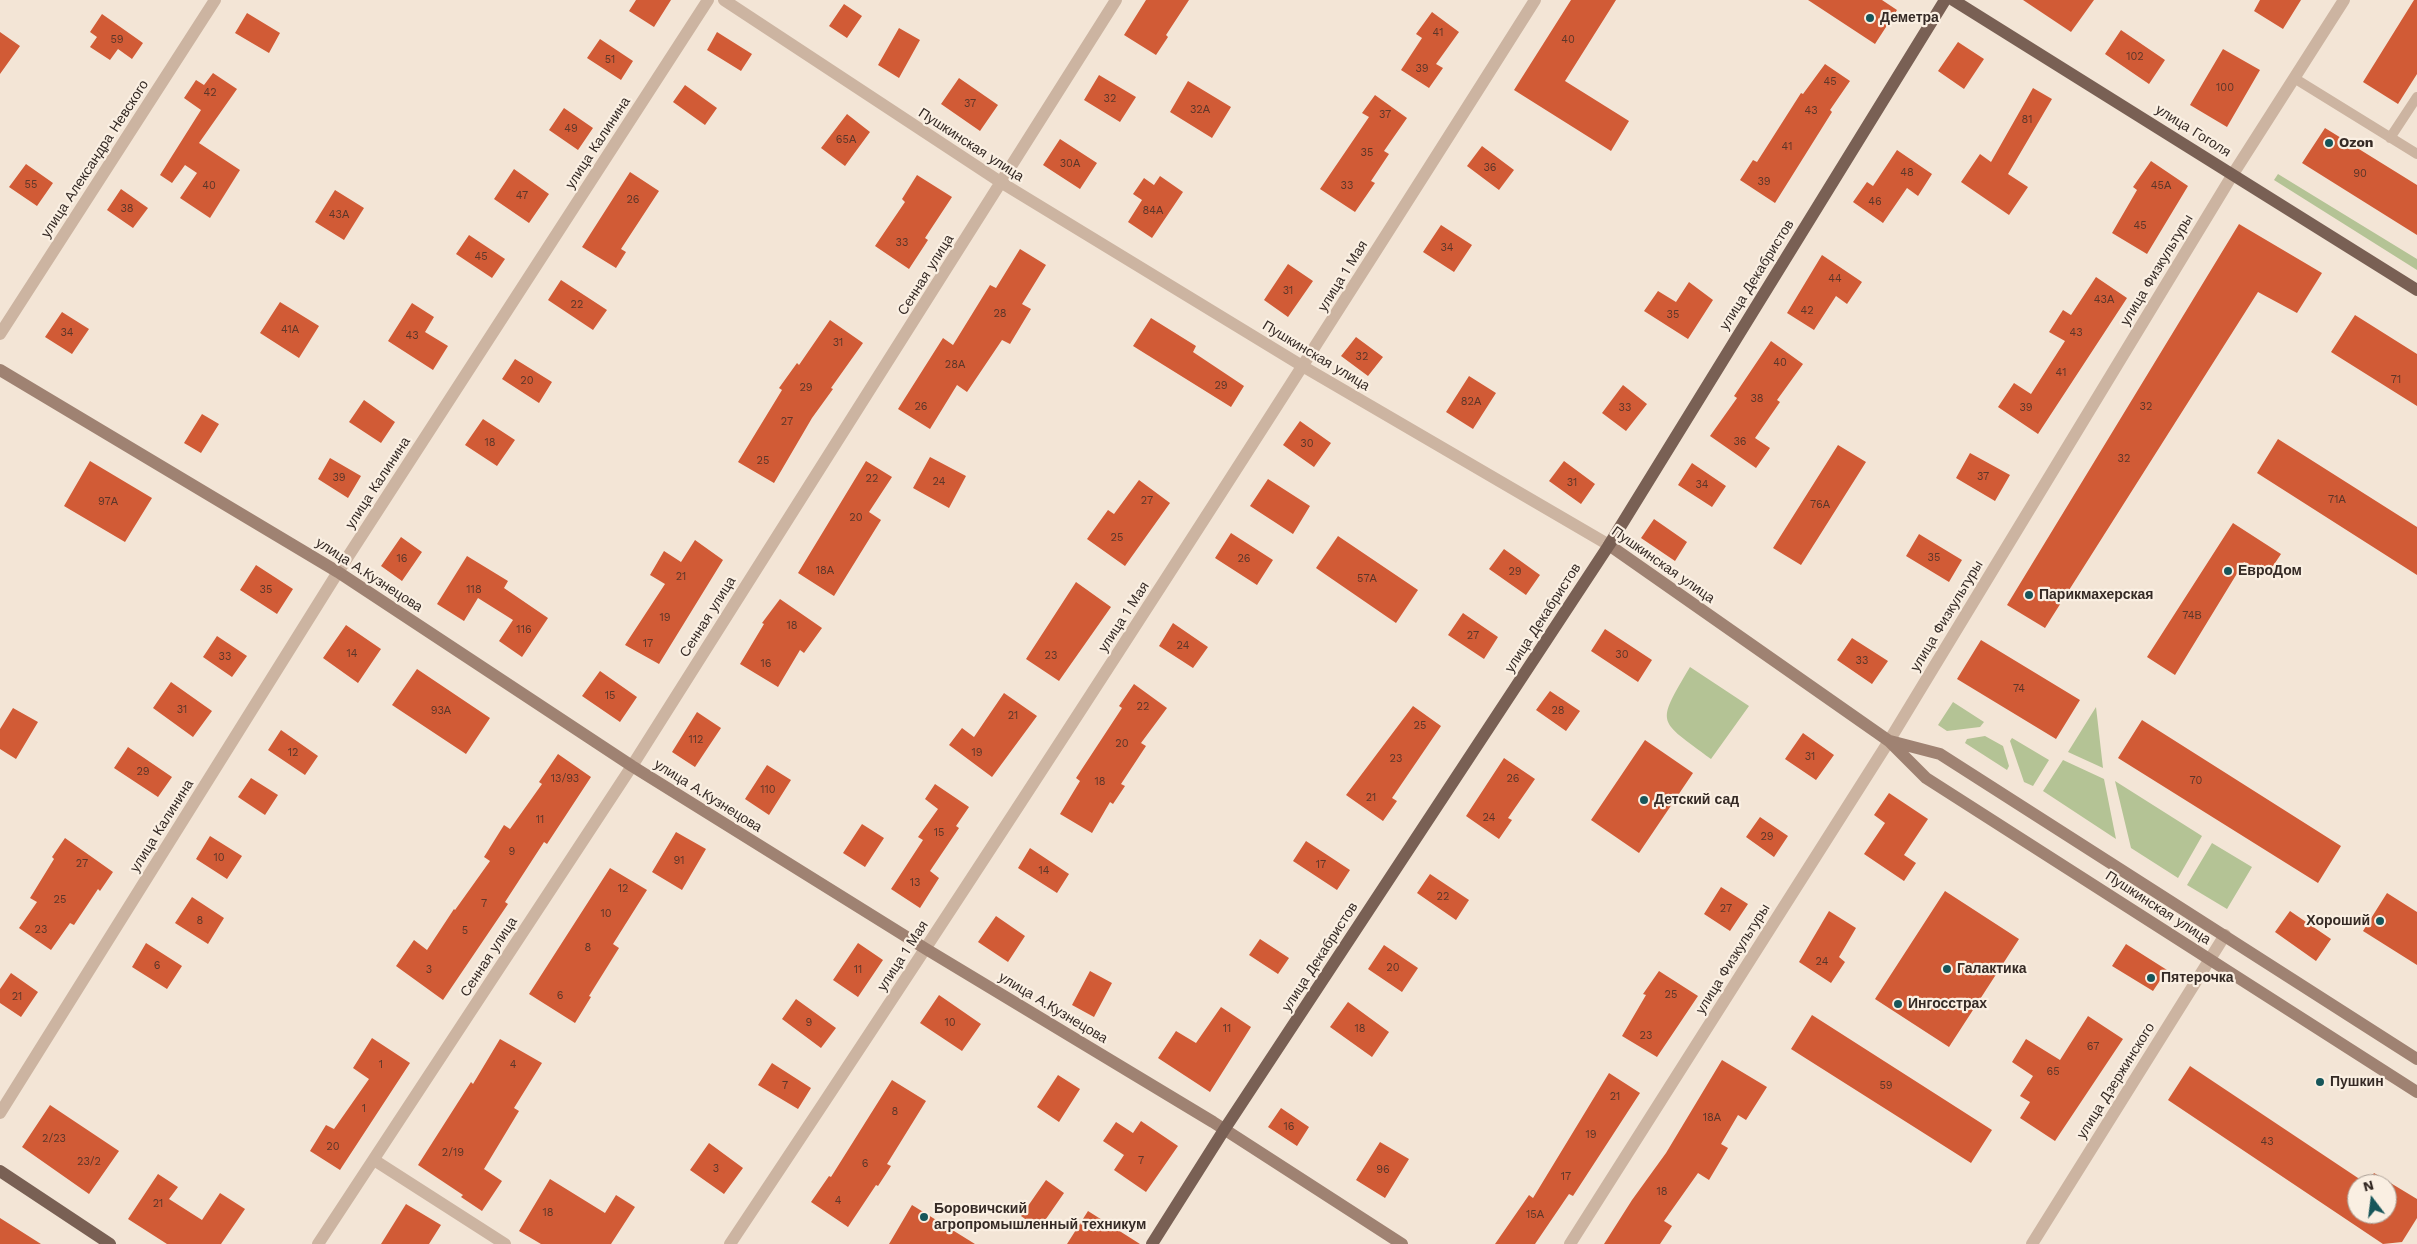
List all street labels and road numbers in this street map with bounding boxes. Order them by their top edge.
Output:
street label: улица Александра Невского [38,77,152,241]
street label: улица Калинина [562,94,634,192]
street label: улица Гоголя [2152,101,2234,161]
street label: Пушкинская улица [915,105,1027,185]
street label: улица Физкультуры [2117,211,2197,329]
street label: улица Декабристов [1716,217,1798,333]
street label: Сенная улица [895,232,957,318]
street label: улица 1 Мая [1314,237,1372,315]
street label: Пушкинская улица [1259,317,1373,395]
street label: улица Калинина [342,434,414,532]
street label: Пушкинская улица [1608,523,1718,607]
street label: улица А.Кузнецова [312,534,426,616]
street label: улица Физкультуры [1907,557,1987,675]
street label: улица Декабристов [1501,560,1585,676]
street label: Сенная улица [677,574,739,660]
street label: улица 1 Мая [1095,579,1153,655]
street label: улица А.Кузнецова [651,756,765,836]
street label: улица Калинина [127,776,197,876]
street label: Пушкинская улица [2102,868,2214,948]
street label: улица Декабристов [1278,899,1362,1015]
street label: улица Физкультуры [1692,901,1774,1017]
street label: Сенная улица [457,914,521,1000]
street label: улица 1 Мая [874,918,932,994]
street label: улица А.Кузнецова [995,969,1111,1047]
street label: улица Дзержинского [2073,1020,2159,1142]

